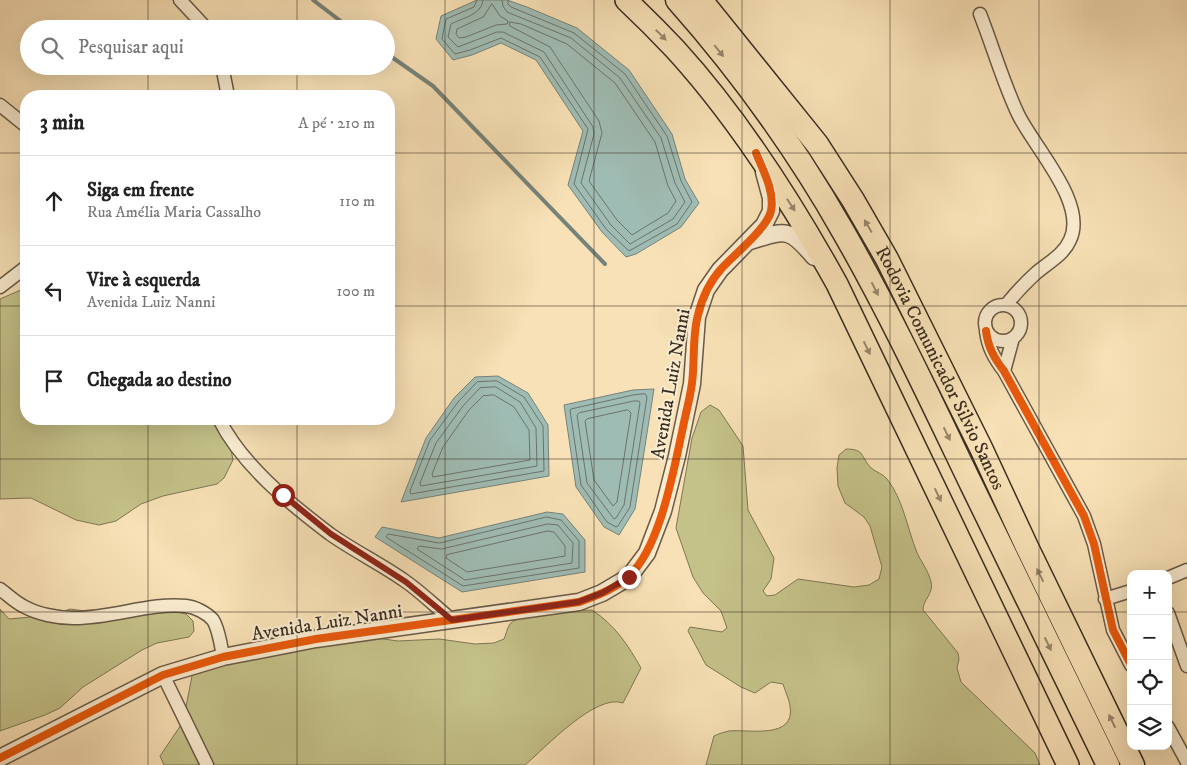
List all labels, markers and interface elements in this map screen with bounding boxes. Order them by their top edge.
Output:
search box [20,20,395,75]
one-way arrow [655,28,667,40]
icon: search [38,34,66,62]
text: Pesquisar aqui [78,36,184,59]
one-way arrow [714,44,725,57]
text: 3 min [40,110,85,136]
text: A pé · 210 m [298,113,375,133]
text: Siga em frente [87,179,194,202]
icon: ahead [40,187,68,215]
text: 110 m [339,191,375,211]
one-way arrow [786,198,796,212]
text: Rua Amélia Maria Cassalho [87,202,261,222]
one-way arrow [863,219,872,232]
street label: Rodovia Comunicador Silvio Santos [871,242,1010,493]
text: Vire à esquerda [87,269,200,292]
icon: left [40,277,68,305]
text: 100 m [337,281,375,301]
one-way arrow [871,282,879,296]
text: Avenida Luiz Nanni [87,292,215,312]
street label: Avenida Luiz Nanni [646,307,696,461]
one-way arrow [863,341,872,356]
icon: arrive [40,367,68,395]
text: Chegada ao destino [87,369,232,392]
one-way arrow [943,427,951,441]
route start [272,484,295,507]
one-way arrow [934,488,942,502]
route end [618,566,641,589]
one-way arrow [1036,568,1044,582]
map controls [1127,570,1172,750]
button: + [1127,570,1172,615]
street label: Avenida Luiz Nanni [250,600,404,646]
button: − [1127,615,1172,660]
one-way arrow [1044,637,1052,651]
button: locate [1127,660,1172,705]
button: layers [1127,705,1172,750]
one-way arrow [1107,714,1115,728]

